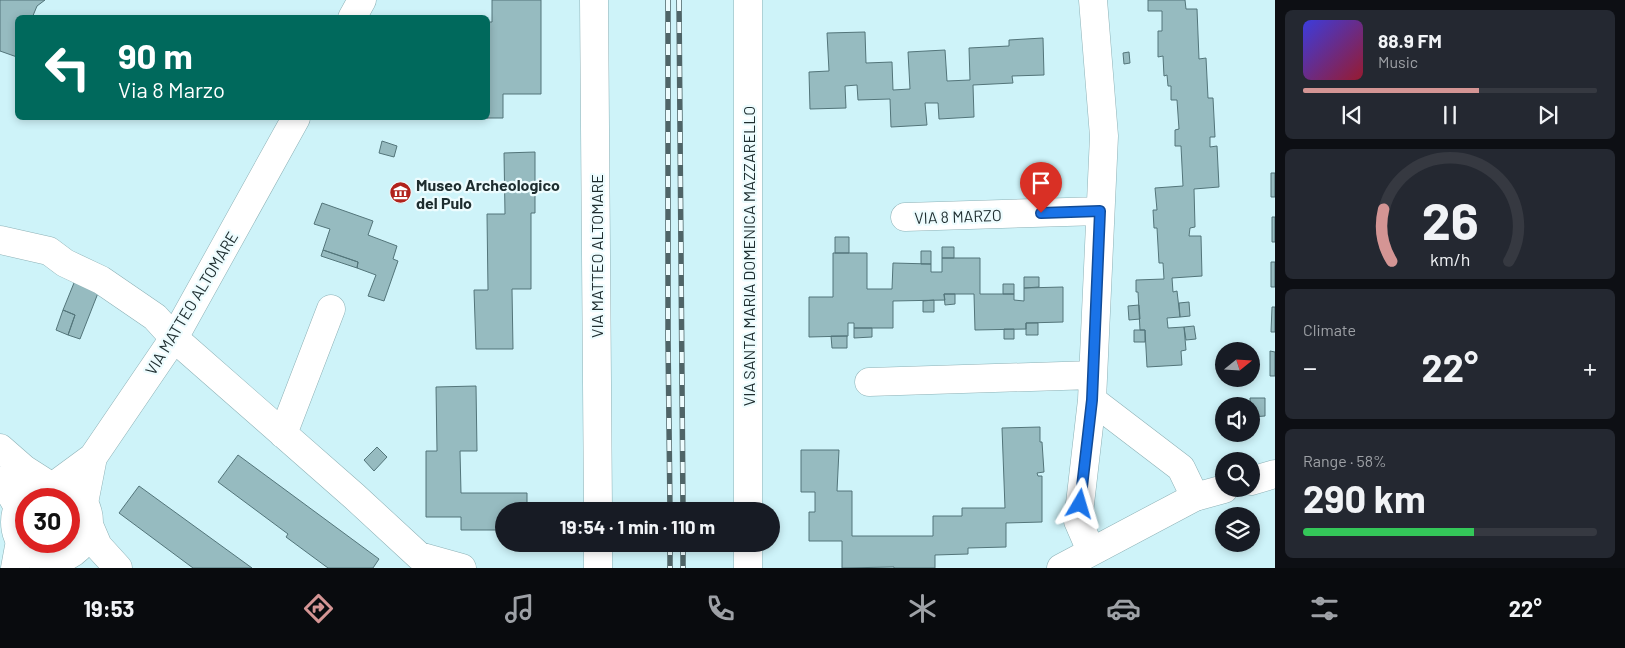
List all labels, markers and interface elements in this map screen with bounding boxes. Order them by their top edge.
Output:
text: 88.9 FM [1378,29,1442,52]
text: 90 m [118,34,193,76]
icon: left [35,35,100,100]
text: Music [1378,52,1418,71]
text: Via 8 Marzo [118,76,225,102]
icon: previous [1338,101,1366,129]
icon: pause [1436,101,1464,129]
icon: next [1534,101,1562,129]
street label: VIA SANTA MARIA DOMENICA MAZZARELLO [739,106,758,406]
pin [1020,162,1062,213]
icon: arrive [1027,169,1055,197]
street label: VIA MATTEO ALTOMARE [587,174,606,338]
place label: Museo Archeologico del Pulo [416,175,560,212]
museum icon: Museo Archeologico del Pulo [388,181,412,205]
text: 26 [1421,188,1479,250]
street label: VIA 8 MARZO [914,205,1002,227]
street label: VIA MATTEO ALTOMARE [141,228,241,378]
text: km/h [1430,248,1470,270]
text: Climate [1303,320,1356,339]
north arrow [1215,342,1260,388]
map controls [1215,342,1260,552]
text: 22° [1422,344,1478,390]
text: − [1303,350,1317,384]
text: + [1583,350,1597,384]
button: sound [1215,397,1260,442]
text: Range · 58% [1303,451,1387,470]
button: search [1215,452,1260,497]
text: 290 km [1303,475,1426,521]
position arrow [1053,477,1105,529]
speed limit sign: 30 [15,488,80,553]
button: layers [1215,507,1260,552]
text: 19:54 · 1 min · 110 m [560,515,715,538]
icon: directions [301,591,336,626]
icon: music [502,591,537,626]
icon: phone [703,591,738,626]
icon: climate [905,591,940,626]
icon: car [1106,591,1141,626]
icon: filters [1307,591,1342,626]
text: 19:53 [83,595,134,621]
text: 22° [1509,595,1542,621]

